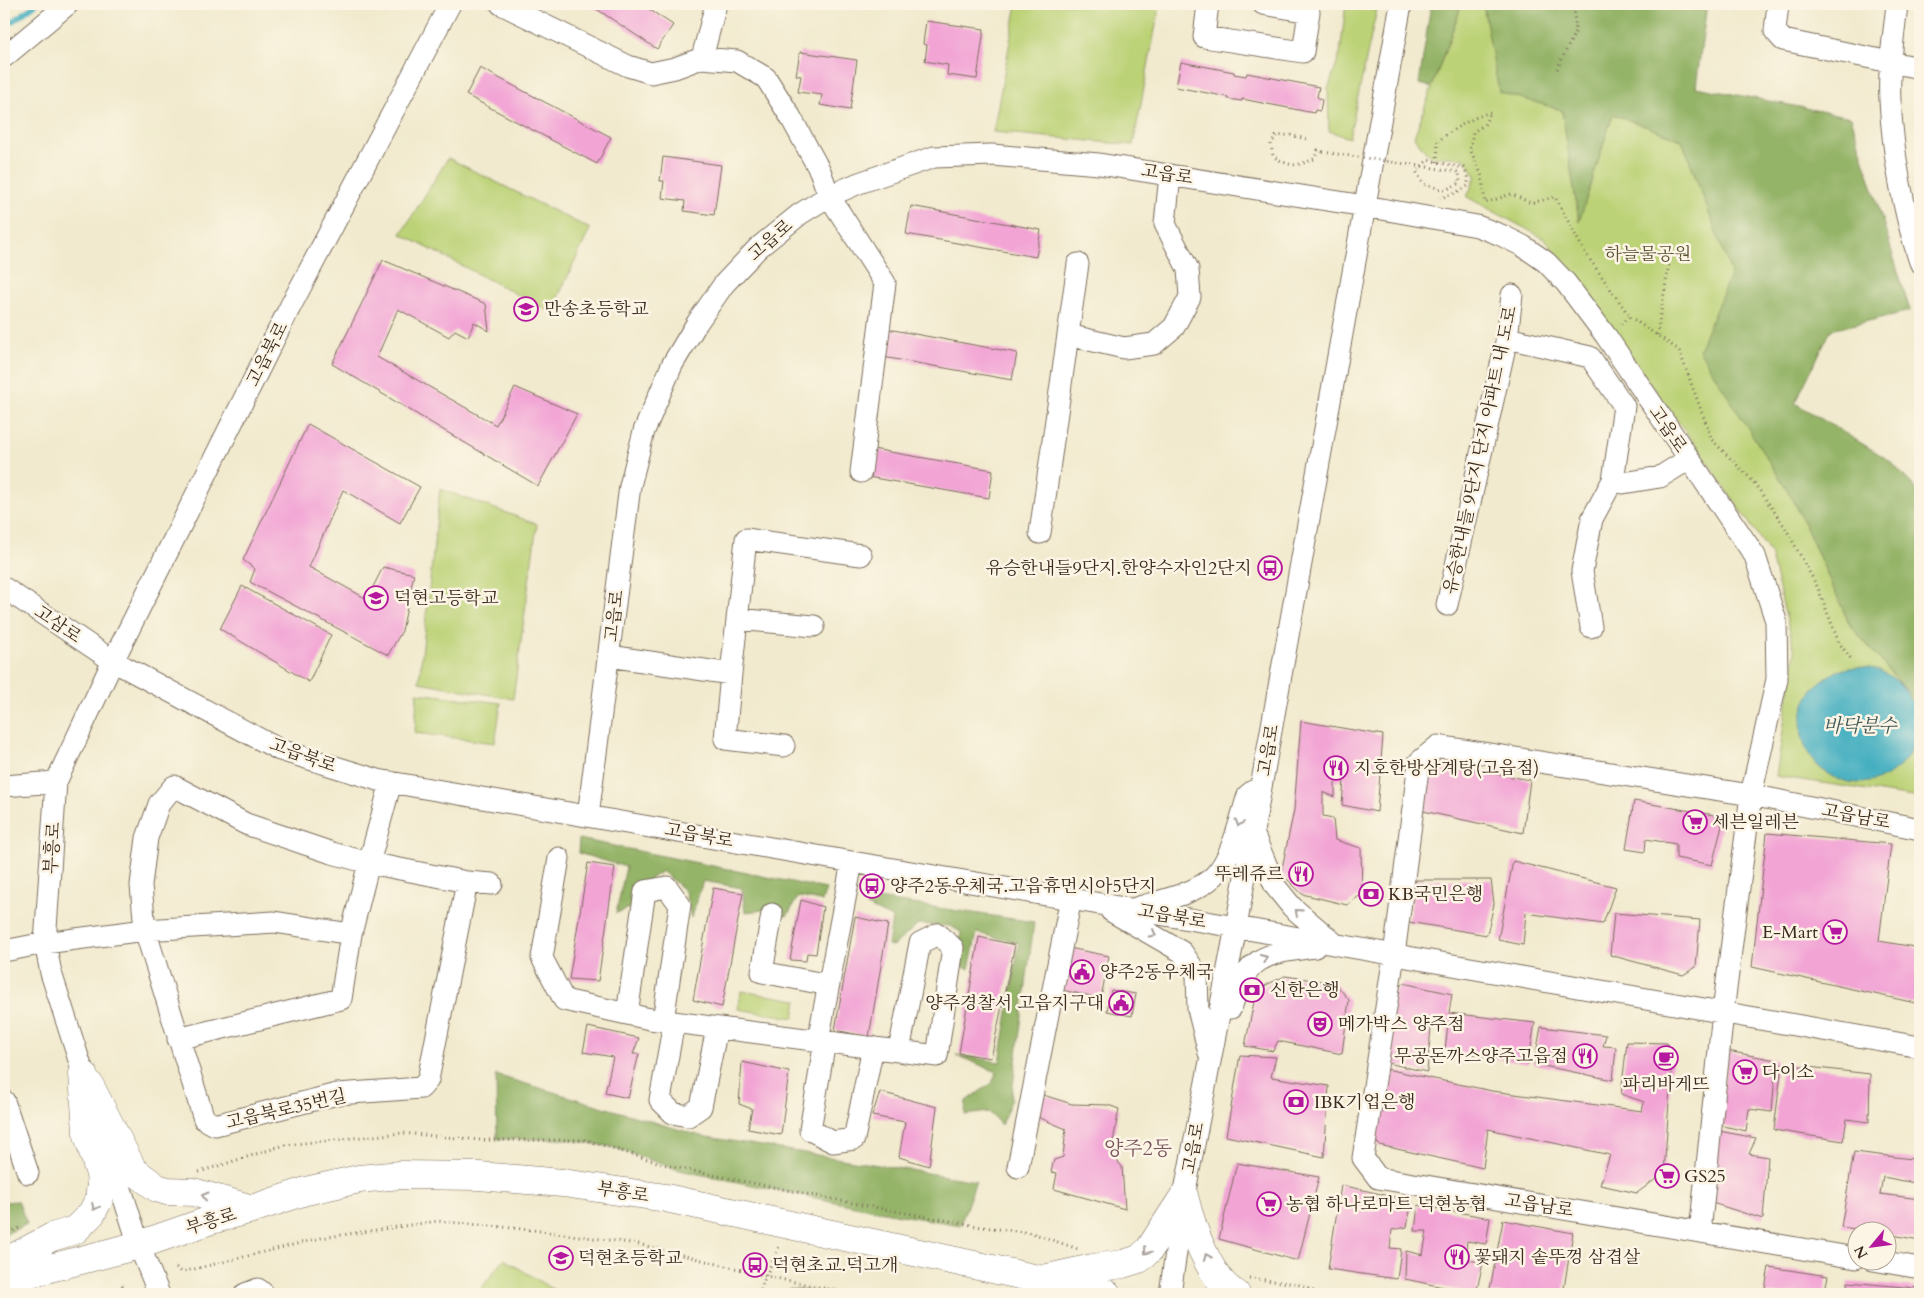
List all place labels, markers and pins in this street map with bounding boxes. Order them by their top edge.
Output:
school or university icon: 만송초등학교 [513,296,539,322]
place label: 만송초등학교 [544,297,649,322]
bus stop icon: 유승한내들9단지.한양수자인2단지 [1257,555,1283,581]
place label: 유승한내들9단지.한양수자인2단지 [986,556,1252,581]
school or university icon: 덕현고등학교 [363,585,389,611]
place label: 덕현고등학교 [394,586,499,611]
restaurant icon: 지호한방삼계탕(고읍점) [1323,755,1349,781]
place label: 지호한방삼계탕(고읍점) [1354,756,1539,781]
supermarket icon: 세븐일레븐 [1682,809,1708,835]
place label: 세븐일레븐 [1712,810,1800,835]
restaurant icon: 뚜레쥬르 [1288,861,1314,887]
place label: 뚜레쥬르 [1214,862,1285,887]
bus stop icon: 양주2동우체국.고읍휴먼시아5단지 [859,873,885,899]
place label: 양주2동우체국.고읍휴먼시아5단지 [890,874,1156,899]
bank icon: KB국민은행 [1358,881,1384,907]
place label: KB국민은행 [1388,882,1483,907]
supermarket icon: E-Mart [1822,919,1848,945]
place label: E-Mart [1762,920,1818,945]
public building icon: 양주2동우체국 [1069,959,1095,985]
place label: 양주2동우체국 [1100,960,1214,985]
bank icon: 신한은행 [1239,977,1265,1003]
place label: 신한은행 [1270,978,1340,1003]
public building icon: 양주경찰서 고읍지구대 [1108,990,1134,1016]
place label: 양주경찰서 고읍지구대 [925,991,1104,1016]
theatre icon: 메가박스 양주점 [1307,1011,1333,1037]
place label: 메가박스 양주점 [1338,1012,1465,1037]
restaurant icon: 무공돈까스양주고읍점 [1572,1043,1598,1069]
place label: 무공돈까스양주고읍점 [1394,1044,1568,1069]
cafe icon: 파리바게뜨 [1653,1045,1679,1071]
supermarket icon: 다이소 [1732,1059,1758,1085]
place label: 다이소 [1762,1060,1814,1085]
place label: 파리바게뜨 [1623,1072,1710,1097]
bank icon: IBK기업은행 [1283,1089,1309,1115]
place label: IBK기업은행 [1314,1090,1415,1115]
supermarket icon: GS25 [1654,1163,1680,1189]
place label: GS25 [1684,1164,1726,1189]
supermarket icon: 농협 하나로마트 덕현농협 [1256,1191,1282,1217]
place label: 농협 하나로마트 덕현농협 [1286,1192,1487,1217]
restaurant icon: 꽃돼지 솥뚜껑 삼겹살 [1444,1244,1470,1270]
school or university icon: 덕현초등학교 [548,1245,574,1271]
place label: 꽃돼지 솥뚜껑 삼겹살 [1474,1245,1641,1270]
place label: 덕현초등학교 [578,1246,683,1271]
bus stop icon: 덕현초교.덕고개 [742,1252,768,1278]
place label: 덕현초교.덕고개 [772,1253,898,1278]

